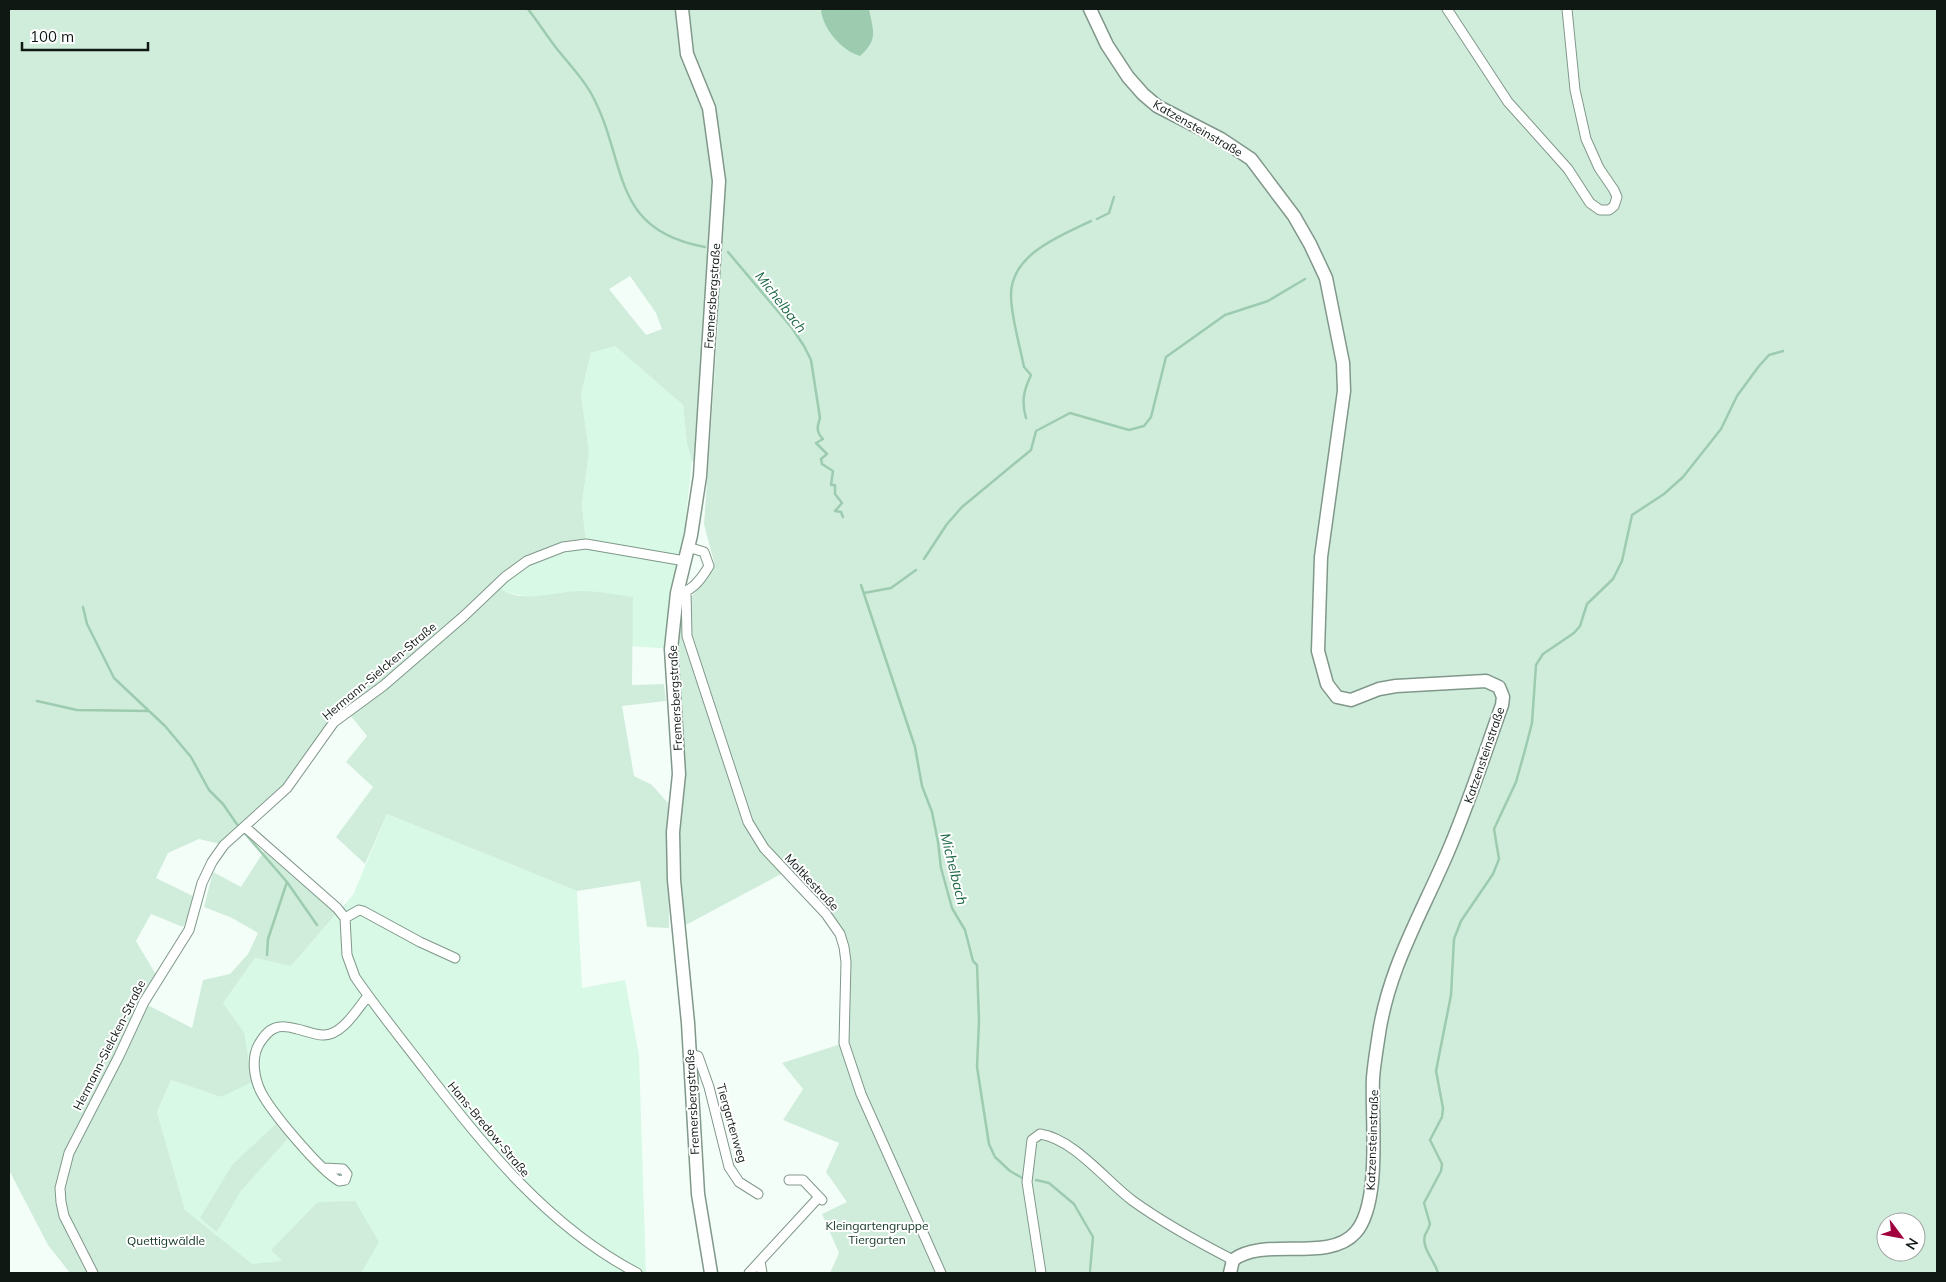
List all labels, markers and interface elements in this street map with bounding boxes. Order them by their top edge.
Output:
scale bar [22,20,149,52]
text: 100 m [30,27,74,46]
street label: Katzensteinstraße [1151,96,1245,160]
street label: Fremersbergstraße [701,243,723,349]
water label: Michelbach [751,268,811,336]
street label: Hermann-Sielcken-Straße [319,619,439,723]
street label: Fremersbergstraße [665,645,685,751]
street label: Katzensteinstraße [1460,705,1508,805]
water label: Michelbach [936,831,972,907]
street label: Moltkestraße [782,850,842,914]
street label: Hermann-Sielcken-Straße [70,977,148,1113]
street label: Fremersbergstraße [682,1049,702,1155]
street label: Hans-Bredow-Straße [445,1078,533,1180]
street label: Tiergartenweg [714,1082,750,1164]
street label: Katzensteinstraße [1363,1089,1381,1191]
north arrow [1876,1212,1926,1262]
park label: Kleingartengruppe Tiergarten [825,1218,929,1247]
park label: Quettigwäldle [127,1233,205,1248]
text: N [1902,1235,1922,1253]

